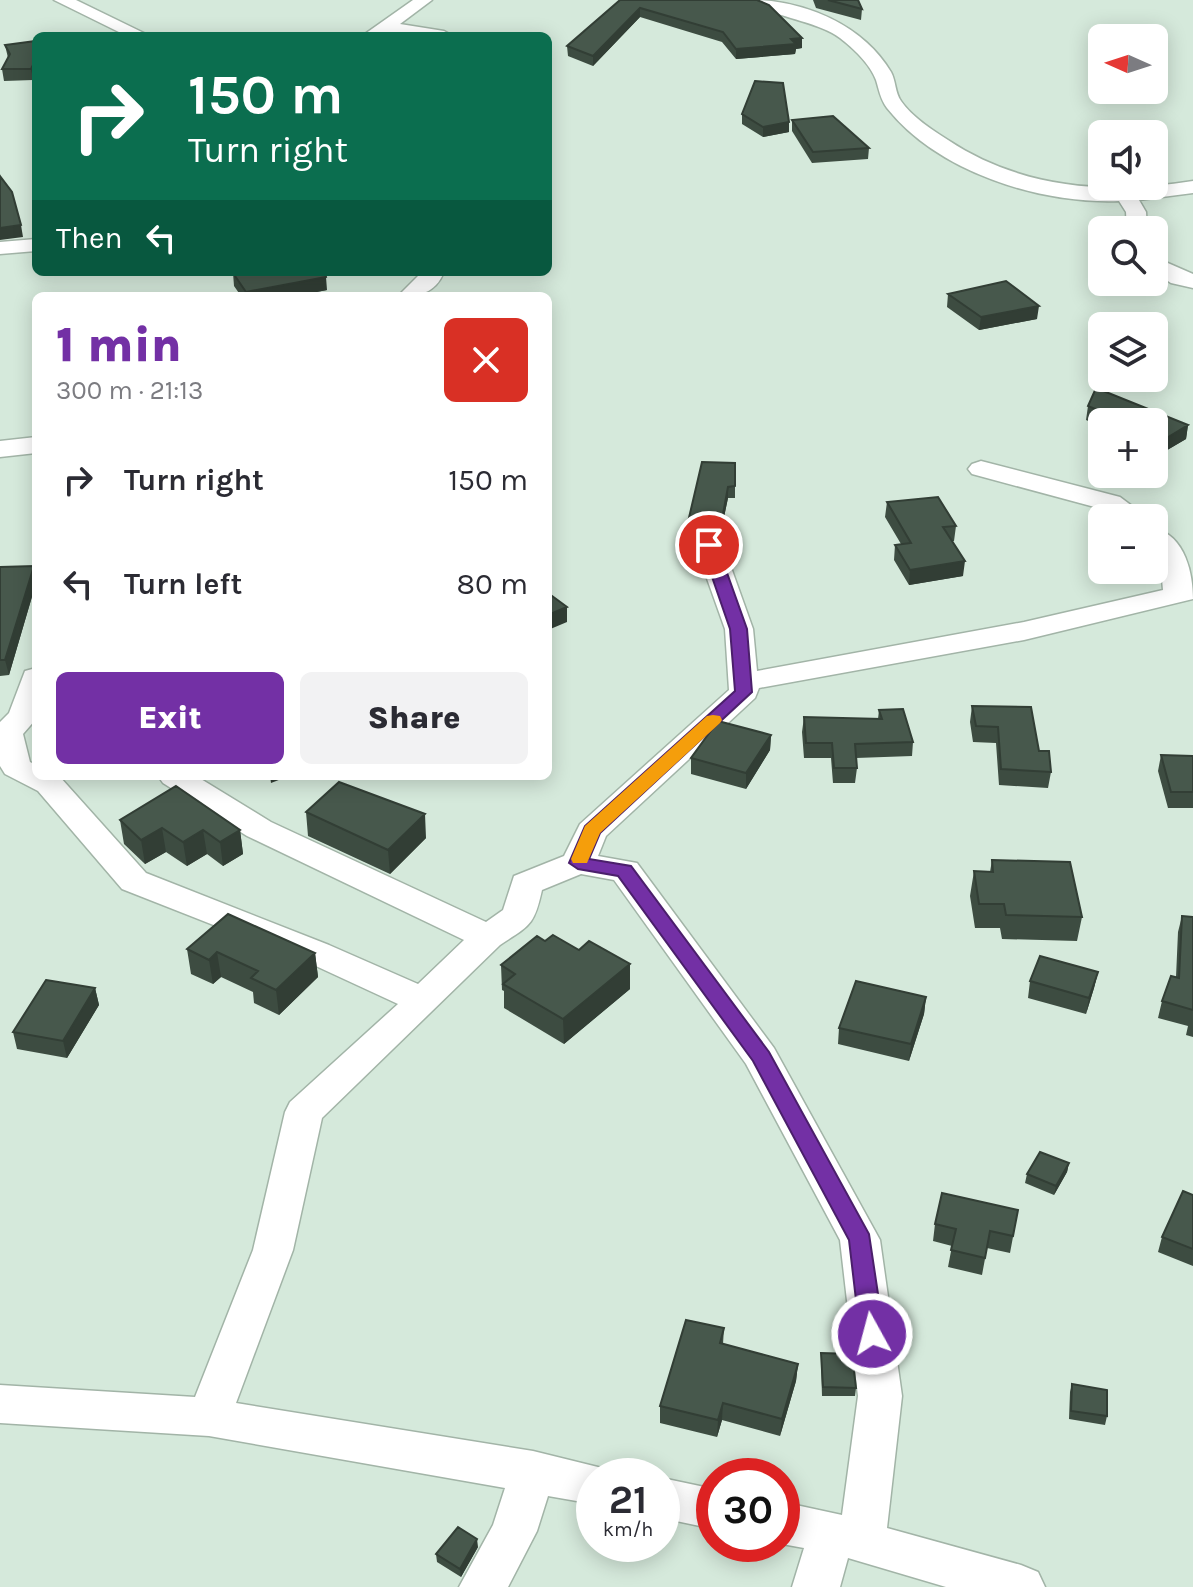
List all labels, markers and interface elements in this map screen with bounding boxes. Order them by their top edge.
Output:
north arrow [1088,24,1168,104]
map controls [1088,24,1168,584]
text: 150 m [188,62,343,127]
icon: right [56,64,160,168]
button: sound [1088,120,1168,200]
text: Turn right [188,129,348,171]
icon: left [139,216,183,260]
button: search [1088,216,1168,296]
text: Then [56,220,123,256]
button: layers [1088,312,1168,392]
text: 1 min [56,317,182,373]
button: close [444,318,528,402]
text: 300 m · 21:13 [56,375,203,406]
button: + [1088,408,1168,488]
icon: right [56,458,100,502]
text: Turn right [124,462,264,498]
text: 150 m [448,462,528,498]
button: − [1088,504,1168,584]
pin [675,511,743,579]
icon: arrive [687,523,731,567]
icon: left [56,562,100,606]
text: Turn left [124,566,242,602]
text: 80 m [457,566,528,602]
button: Exit [56,672,284,764]
button: Share [300,672,528,764]
position arrow [830,1292,914,1376]
speed limit sign: 30 [696,1458,800,1562]
text: 21 [609,1476,647,1523]
text: km/h [603,1518,653,1541]

